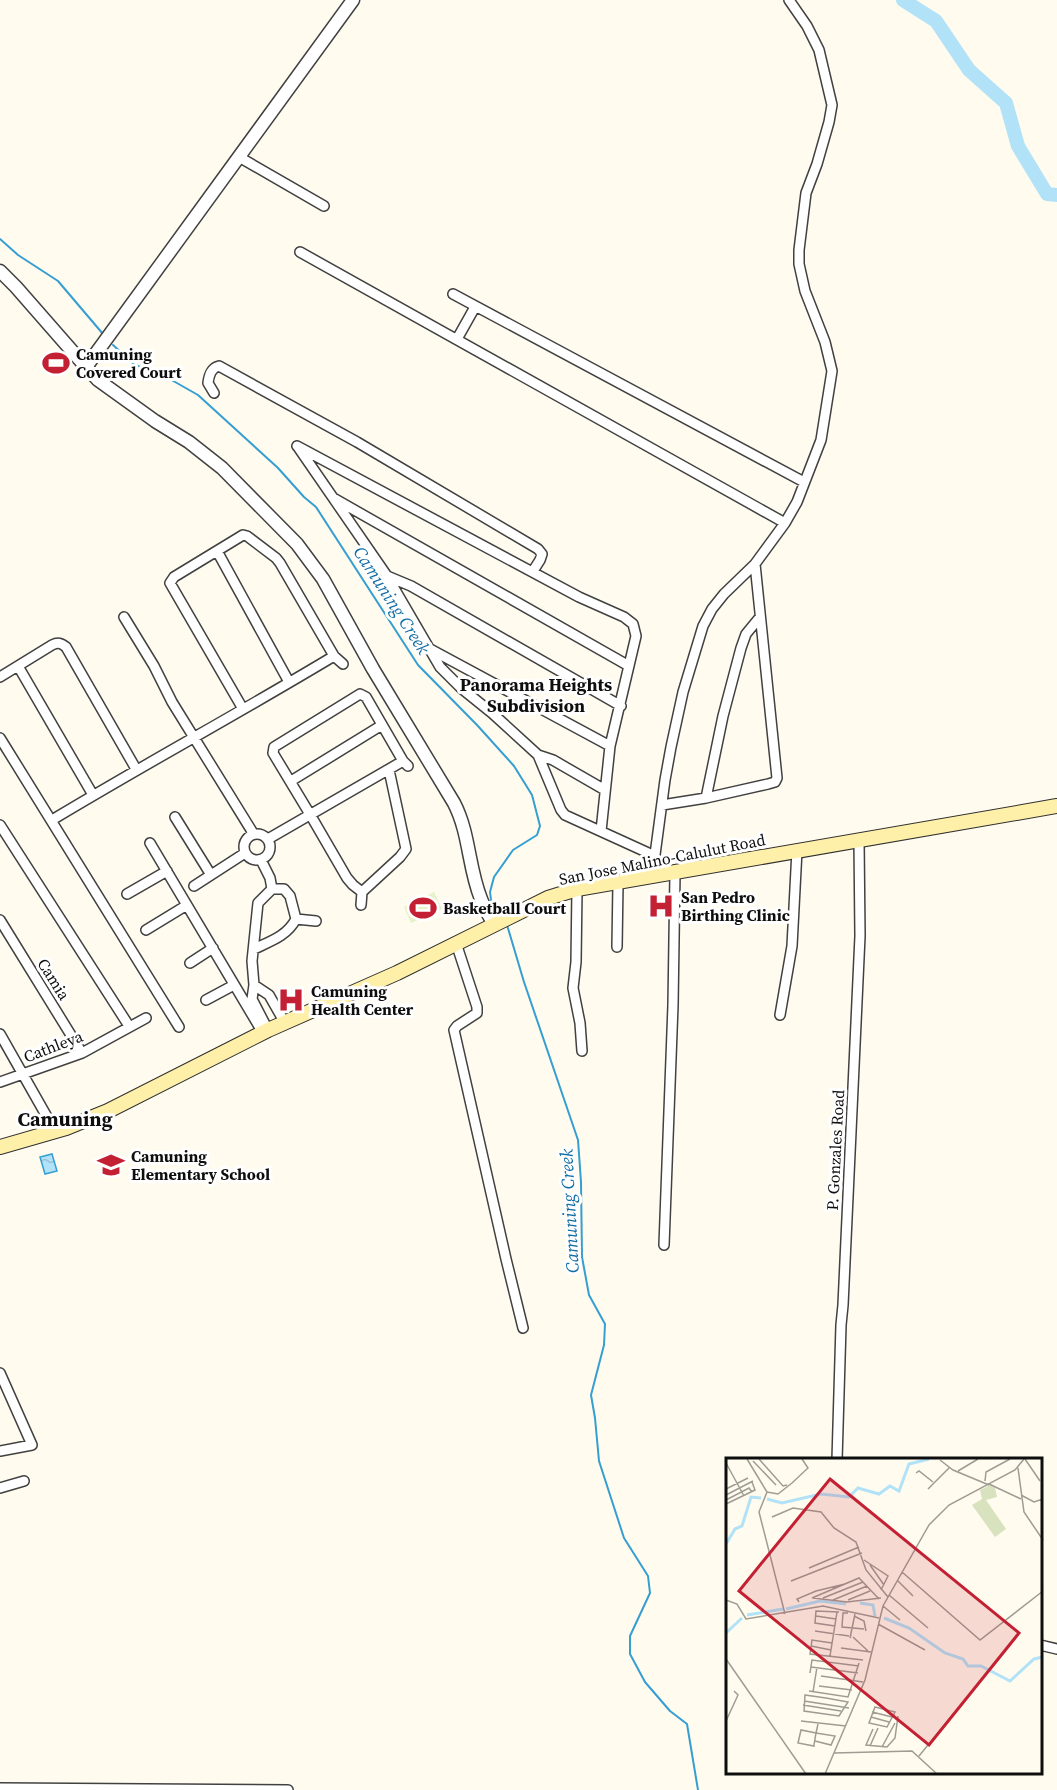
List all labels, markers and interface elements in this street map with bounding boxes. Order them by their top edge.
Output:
place label: Camuning Covered Court [76,343,182,383]
sports icon: Camuning Covered Court [41,348,71,378]
water label: Camuning Creek [348,541,437,659]
district label: Panorama Heights Subdivision [460,672,612,718]
street label: San Jose Malino-Calulut Road [557,828,767,890]
place label: San Pedro Birthing Clinic [681,886,790,926]
hospital icon: San Pedro Birthing Clinic [646,891,676,921]
sports icon: Basketball Court [408,893,438,923]
place label: Basketball Court [443,897,566,919]
street label: Camia [33,954,76,1005]
place label: Camuning Health Center [311,980,414,1020]
hospital icon: Camuning Health Center [276,985,306,1015]
street label: Cathleya [20,1024,87,1067]
street label: P. Gonzales Road [821,1089,849,1211]
district label: Camuning [17,1105,113,1133]
place label: Camuning Elementary School [131,1145,270,1185]
water label: Camuning Creek [553,1148,585,1274]
school or university icon: Camuning Elementary School [96,1150,126,1180]
inset map [726,1458,1042,1775]

